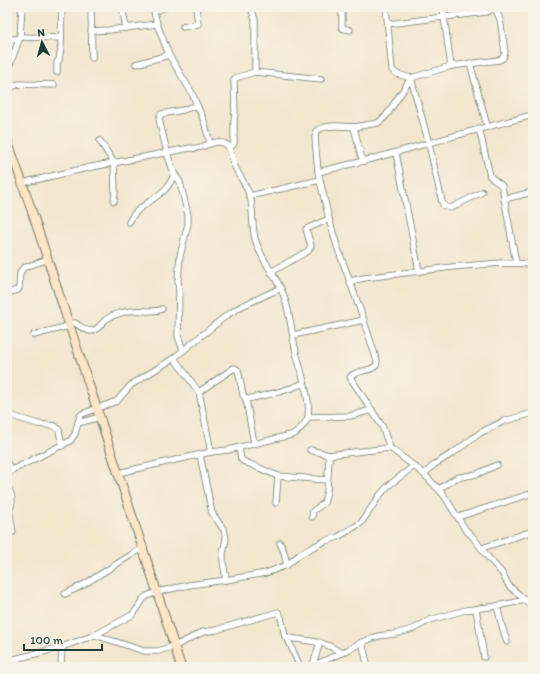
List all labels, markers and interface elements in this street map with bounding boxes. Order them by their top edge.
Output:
north arrow [22,22,62,62]
text: N [37,26,45,39]
scale bar [24,626,102,652]
text: 100 m [30,633,63,647]

